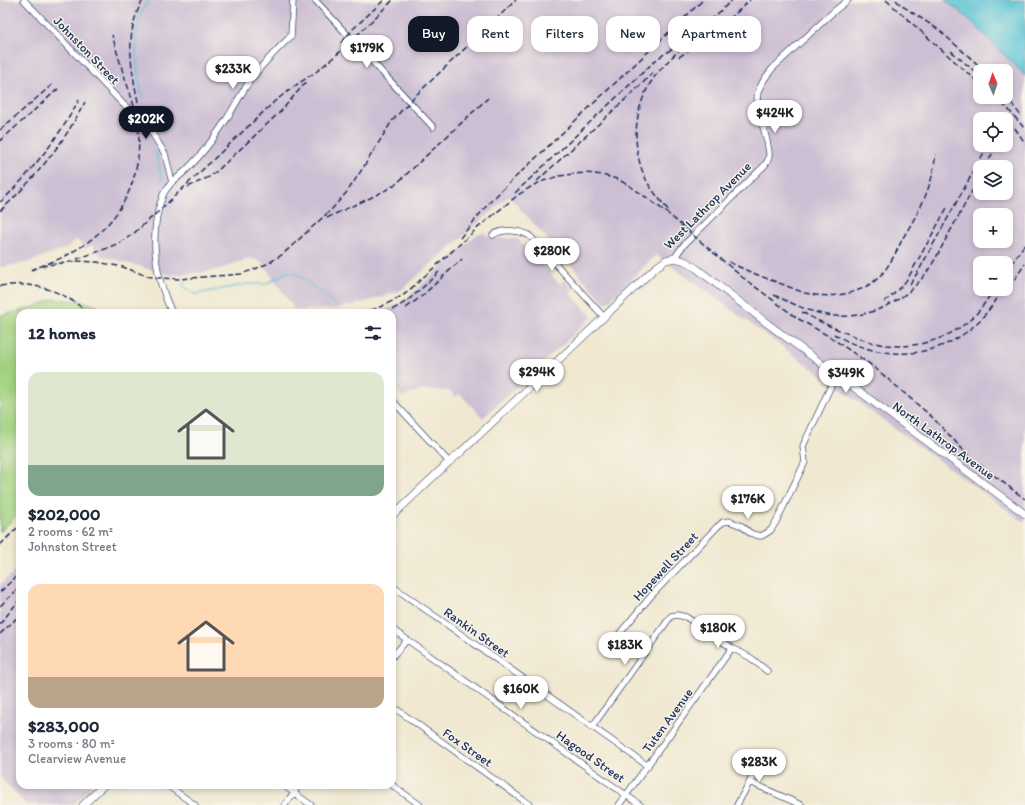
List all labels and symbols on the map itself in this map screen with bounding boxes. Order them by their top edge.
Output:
street label: Johnston Street [50,13,123,88]
pin: $179K [339,35,395,69]
pin: $233K [205,56,261,90]
north arrow [973,64,1013,104]
pin: $424K [747,100,803,134]
pin: $202K [118,106,174,140]
street label: West Lathrop Avenue [661,159,754,252]
pin: $280K [524,238,580,272]
pin: $294K [509,359,565,393]
pin: $349K [818,360,874,394]
street label: North Lathrop Avenue [890,398,998,483]
pin: $176K [720,486,776,520]
street label: Hopewell Street [630,529,701,604]
street label: Rankin Street [441,604,513,661]
pin: $180K [690,615,746,649]
pin: $183K [597,632,653,666]
pin: $160K [493,676,549,710]
street label: Tuten Avenue [639,685,696,755]
street label: Fox Street [440,725,495,770]
street label: Hagood Street [554,727,628,786]
pin: $283K [731,749,787,783]

